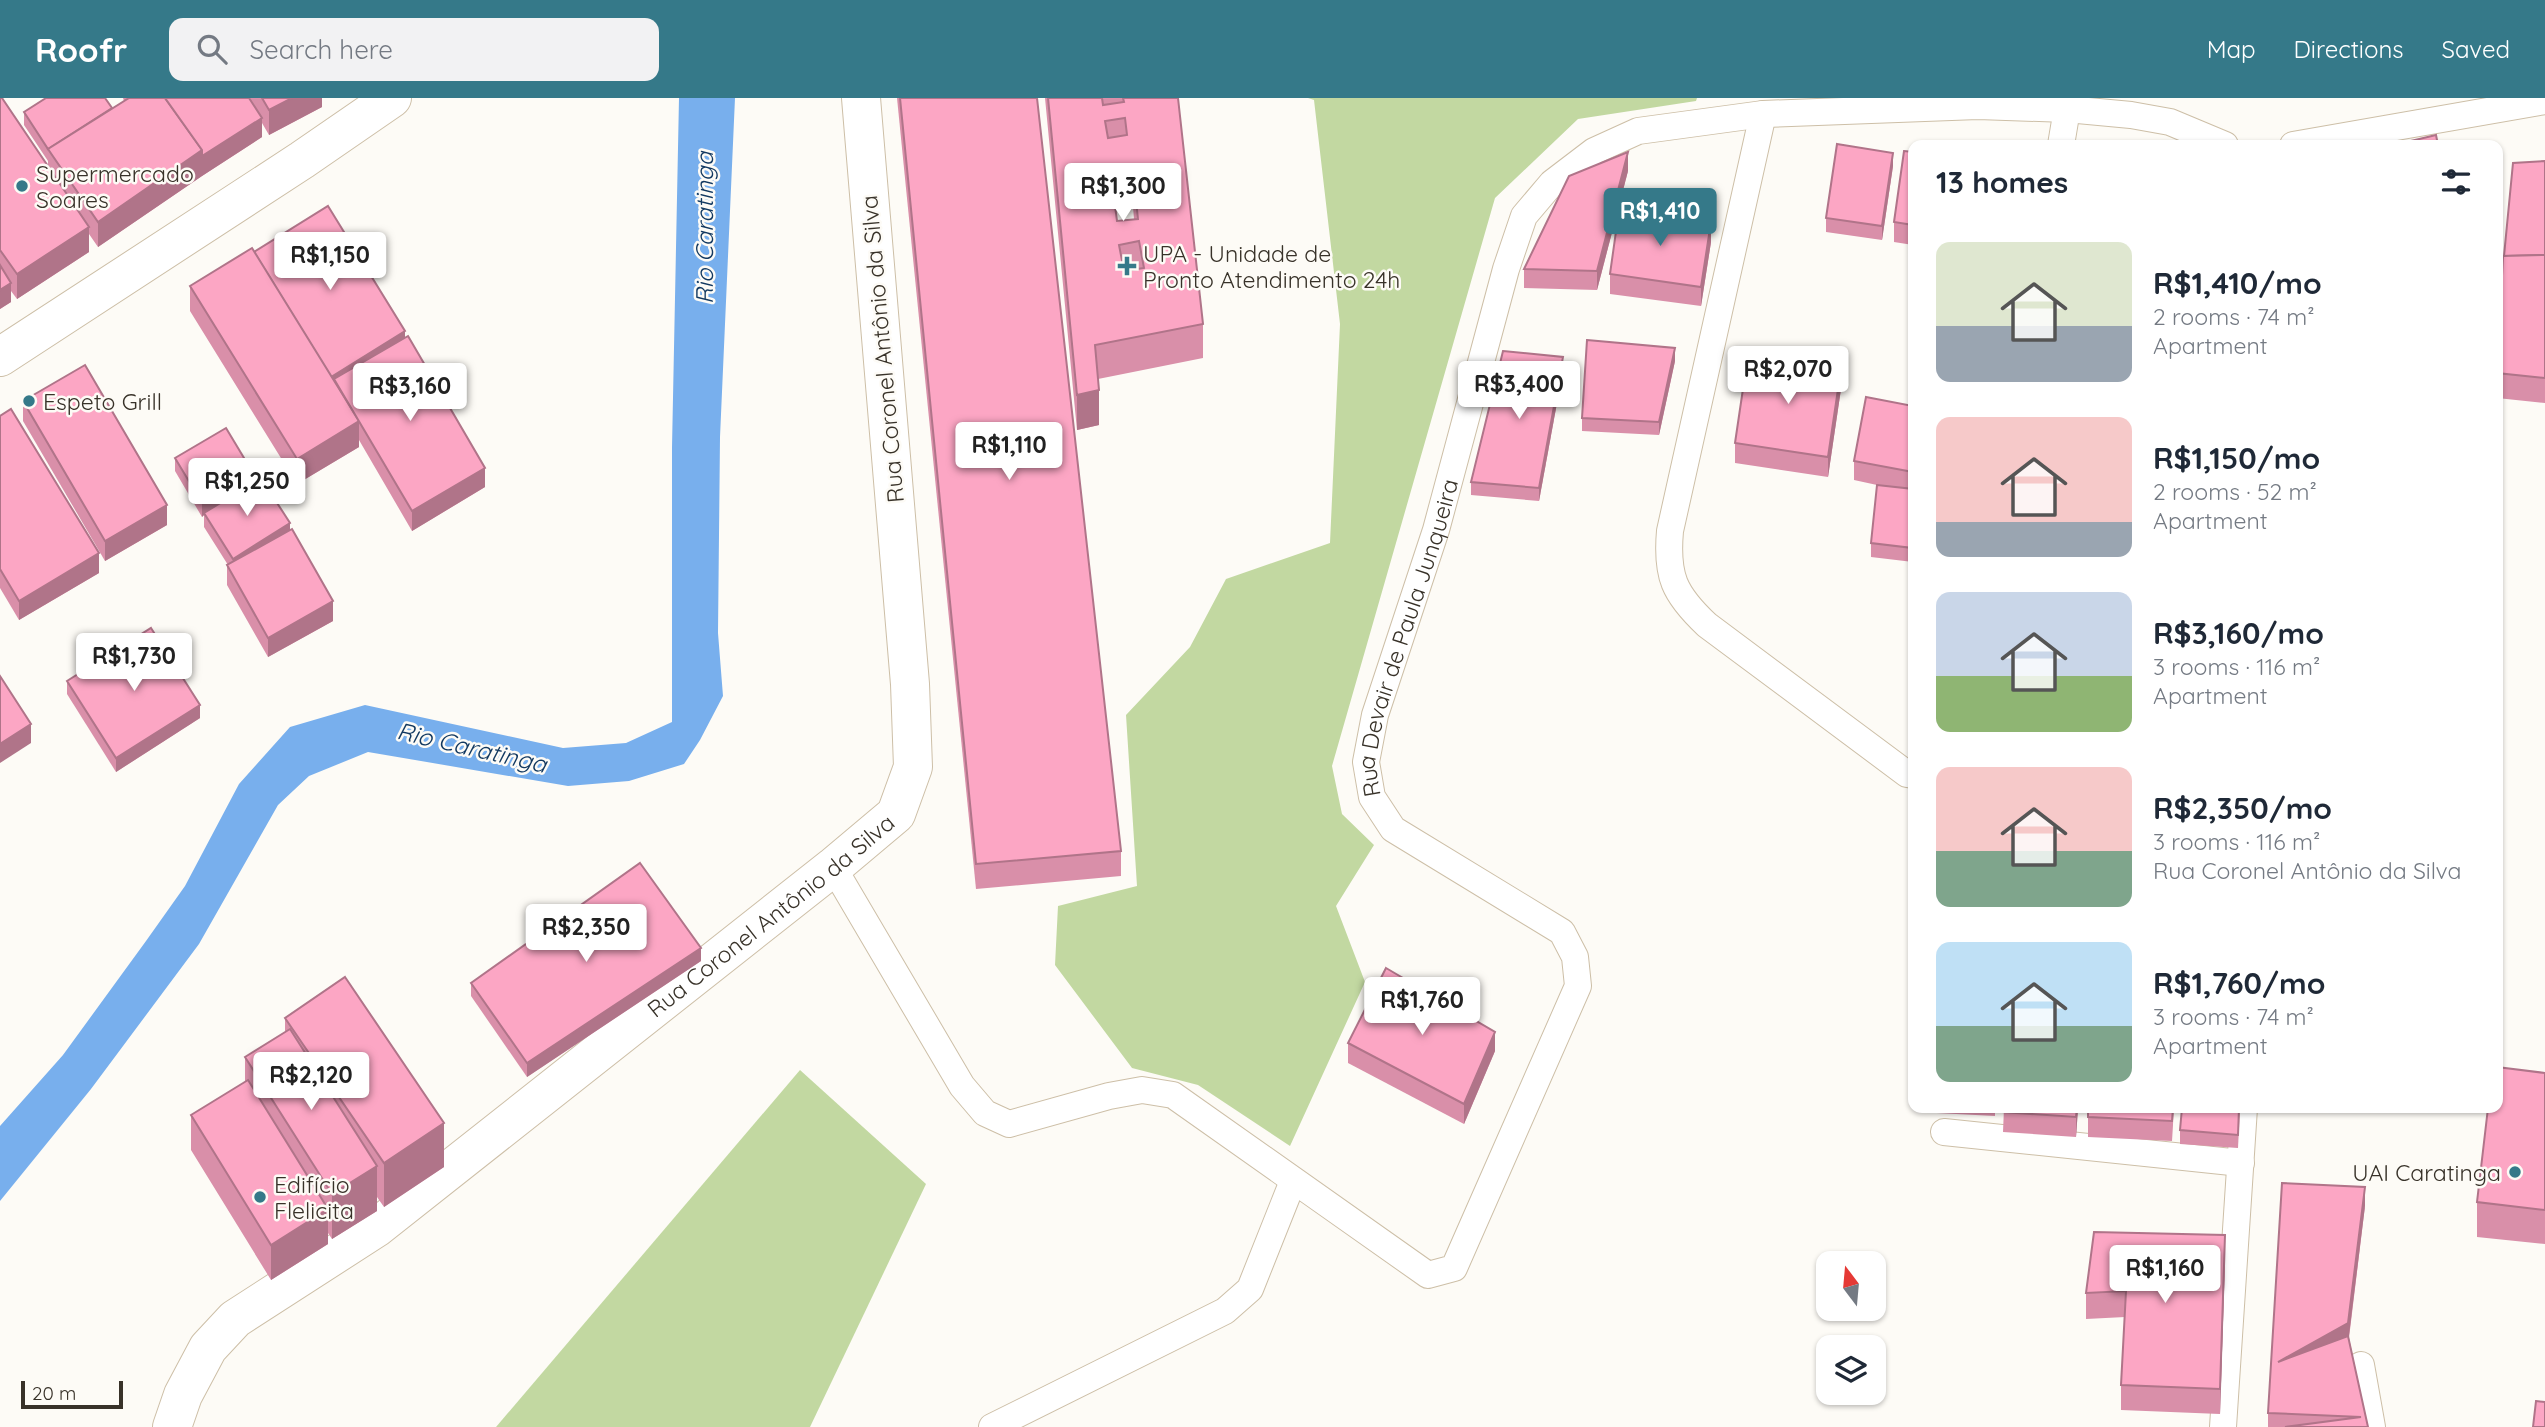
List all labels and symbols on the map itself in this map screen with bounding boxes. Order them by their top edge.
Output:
water label: Rio Caratinga [689,150,719,304]
place label: Supermercado Soares [36,159,194,214]
pin: R$1,300 [1058,164,1188,223]
marker: Supermercado Soares [14,178,30,194]
pin: R$1,410 [1595,188,1725,248]
street label: Rua Coronel Antônio da Silva [854,194,910,504]
pin: R$1,150 [265,232,395,292]
place label: UPA - Unidade de Pronto Atendimento 24h [1143,239,1400,294]
marker: UPA - Unidade de Pronto Atendimento 24h [1117,256,1137,276]
pin: R$2,070 [1723,346,1853,406]
pin: R$3,400 [1454,362,1584,421]
pin: R$3,160 [345,364,475,423]
place label: Espeto Grill [43,387,162,416]
marker: Espeto Grill [21,393,37,409]
pin: R$1,110 [944,422,1074,482]
pin: R$1,250 [182,458,312,518]
street label: Rua Devair de Paula Junqueira [1350,475,1464,799]
pin: R$1,730 [69,634,199,693]
water label: Rio Caratinga [394,715,551,779]
street label: Rua Coronel Antônio da Silva [641,807,900,1023]
pin: R$2,350 [521,904,651,964]
pin: R$1,760 [1357,978,1487,1037]
pin: R$2,120 [246,1052,376,1112]
place label: UAI Caratinga [2352,1158,2501,1187]
marker: UAI Caratinga [2507,1164,2523,1180]
place label: Edifício Flelicita [274,1170,354,1225]
marker: Edifício Flelicita [252,1189,268,1205]
pin: R$1,160 [2100,1246,2230,1305]
north arrow [1816,1251,1886,1321]
scale bar [21,1378,122,1410]

